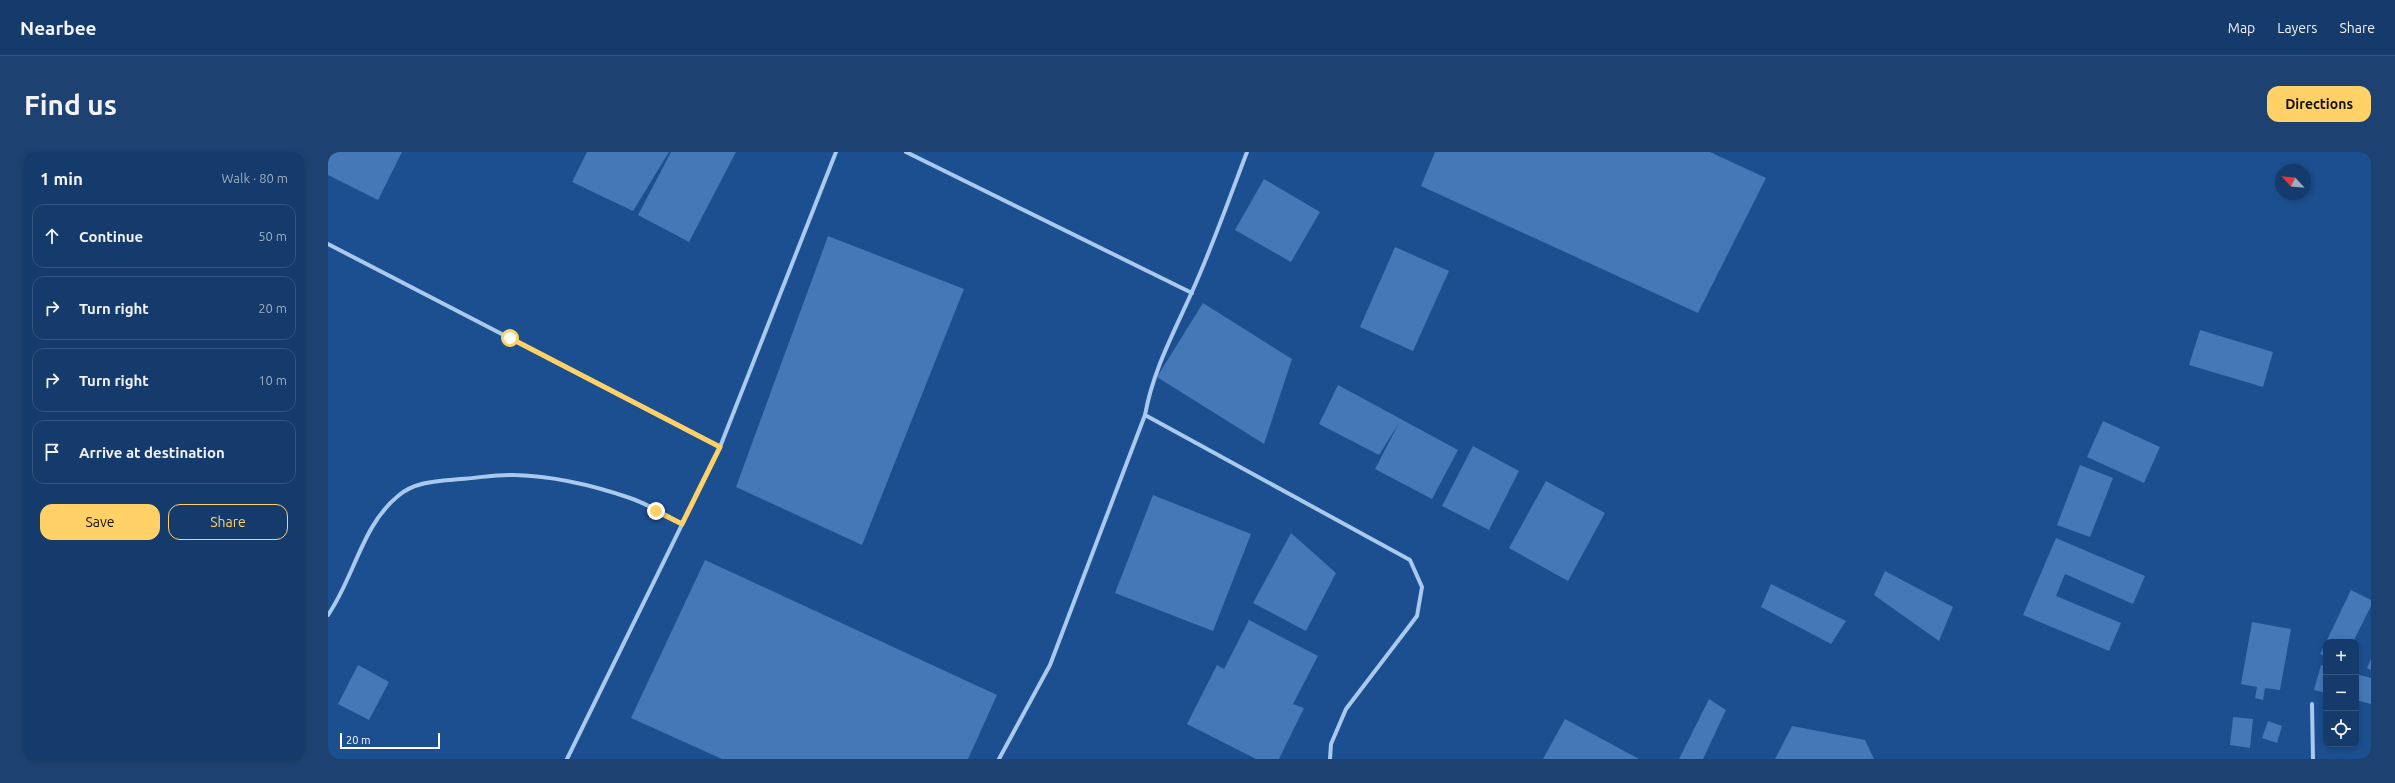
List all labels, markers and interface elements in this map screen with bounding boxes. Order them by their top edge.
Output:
text: Nearbee [20,17,97,39]
text: Map [2228,20,2255,36]
text: Layers [2277,20,2317,36]
text: Share [2339,20,2375,36]
button: Directions [2267,86,2371,122]
text: Find us [24,89,117,120]
north arrow [2275,164,2311,200]
text: 1 min [40,169,83,188]
text: Walk · 80 m [222,171,288,185]
icon: ahead [41,225,63,247]
text: Continue [79,228,143,245]
text: 50 m [258,229,287,243]
icon: right [41,297,63,319]
text: Turn right [79,300,149,317]
text: 20 m [258,301,287,315]
route start [501,329,519,347]
icon: right [41,369,63,391]
text: Turn right [79,372,149,389]
text: 10 m [258,373,287,387]
icon: arrive [41,441,63,463]
text: Arrive at destination [79,444,225,461]
route end [647,502,665,520]
button: Save [40,504,160,540]
button: Share [168,504,288,540]
map controls [2323,639,2359,747]
button: + [2323,639,2359,675]
button: − [2323,675,2359,711]
button: locate [2323,711,2359,747]
scale bar [340,731,440,750]
text: 20 m [346,734,370,746]

